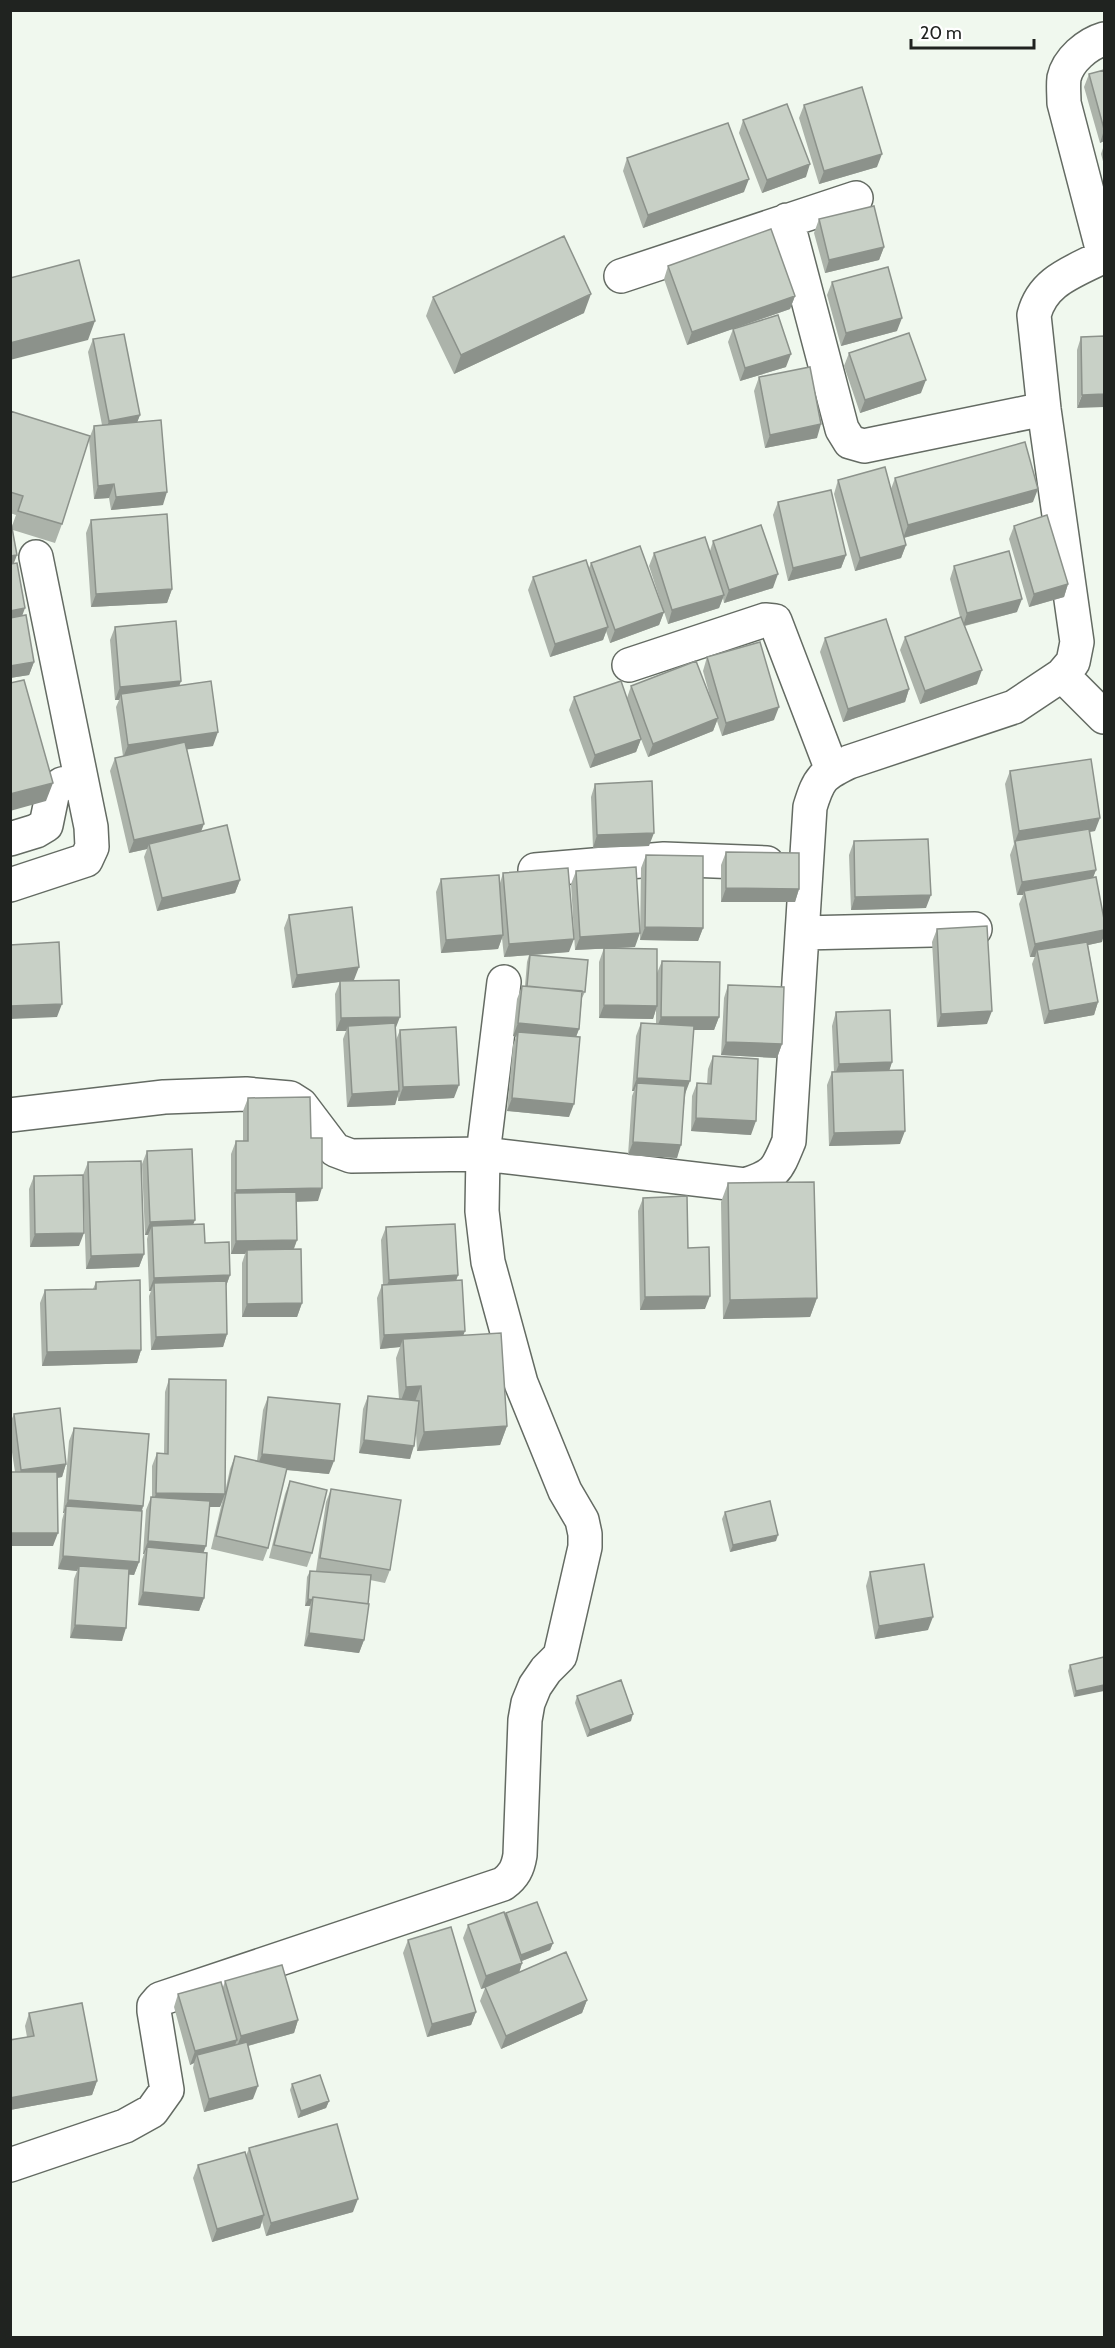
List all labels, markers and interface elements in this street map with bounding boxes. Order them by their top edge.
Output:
scale bar [911,12,1034,50]
text: 20 m [920,22,962,44]

